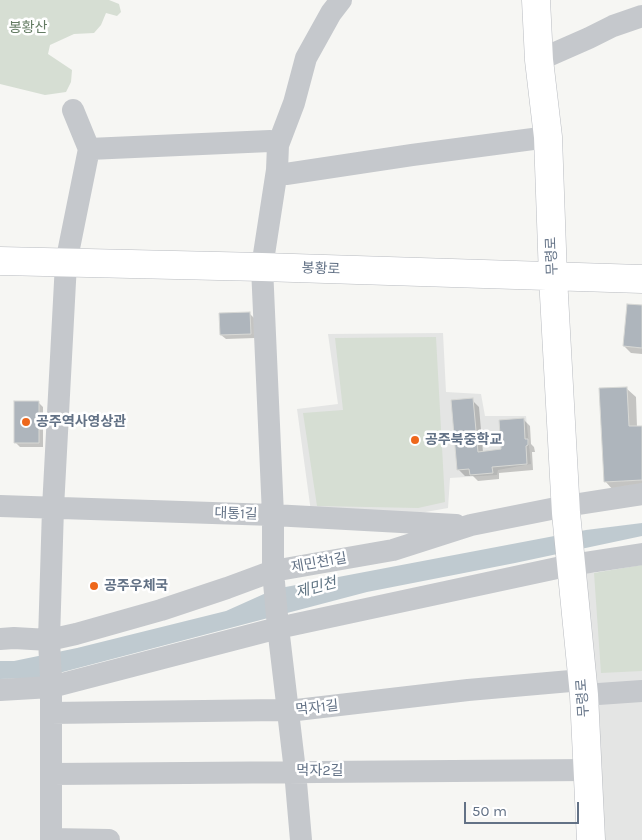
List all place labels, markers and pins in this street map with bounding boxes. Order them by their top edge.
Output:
place label: 공주역사영상관 [36,414,126,430]
marker: 공주역사영상관 [20,416,32,428]
place label: 공주북중학교 [425,432,502,448]
marker: 공주북중학교 [409,434,421,446]
place label: 공주우체국 [104,578,168,594]
marker: 공주우체국 [88,580,100,592]

